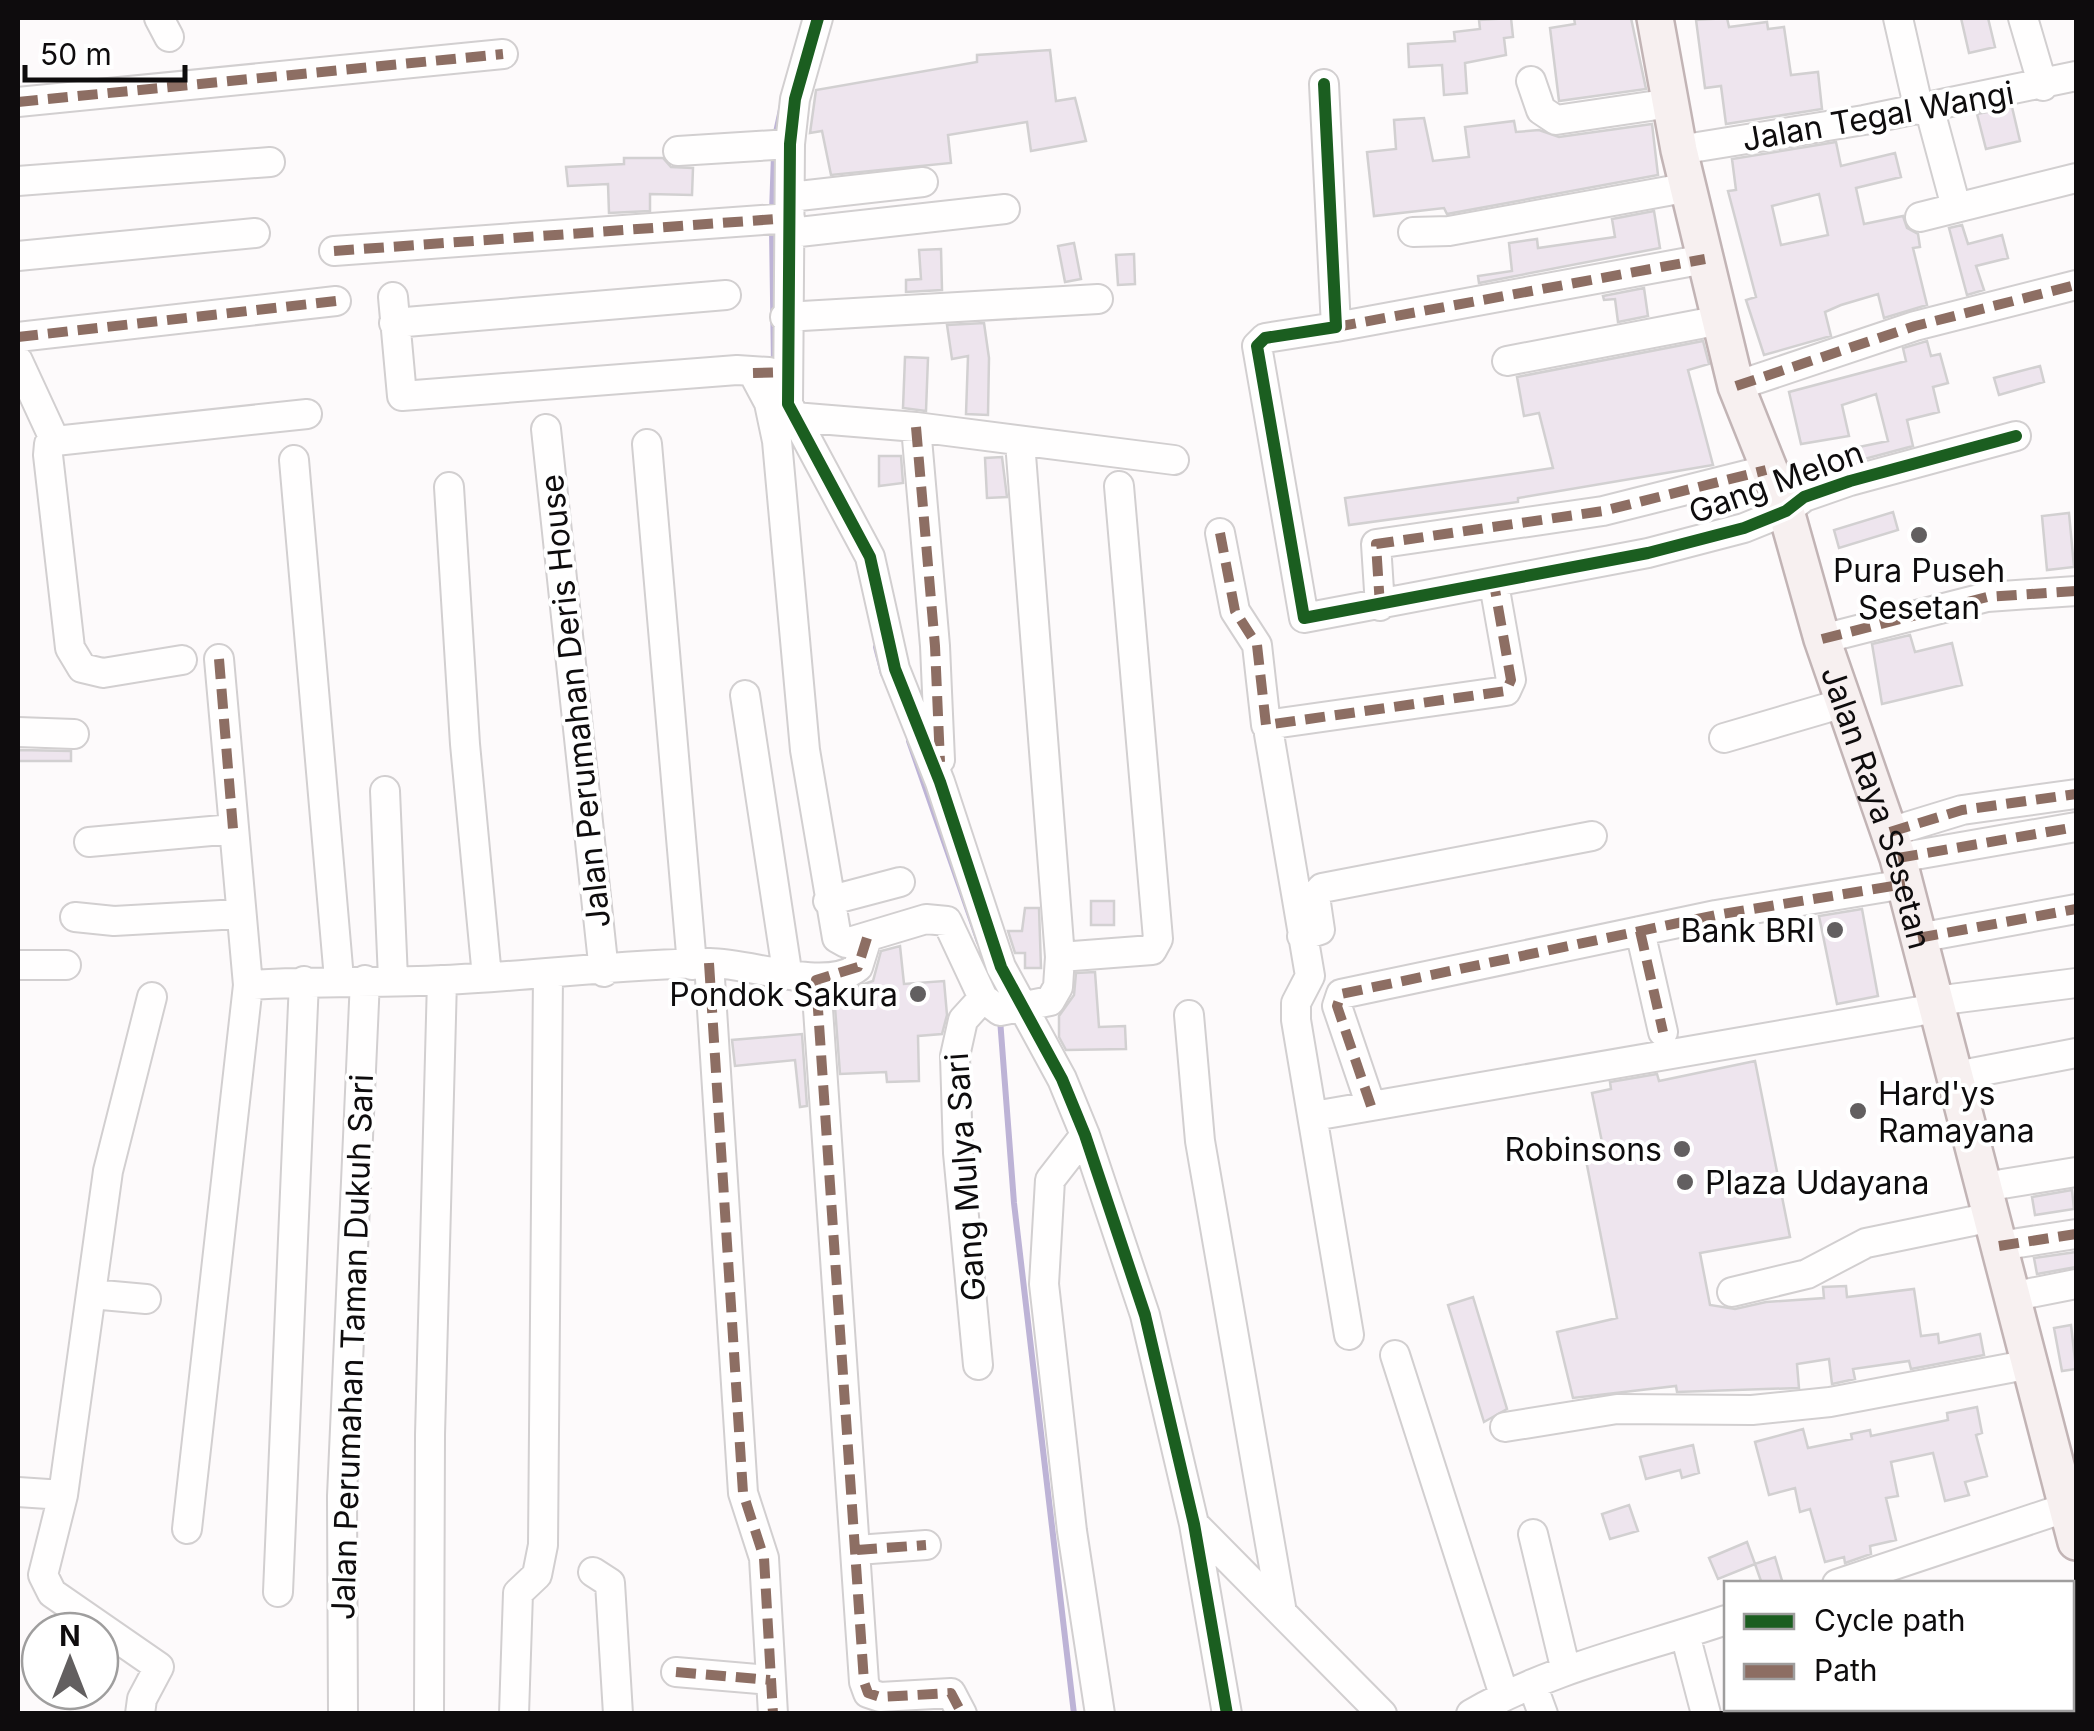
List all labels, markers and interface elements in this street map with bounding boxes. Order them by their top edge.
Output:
scale bar [25,20,185,82]
text: 50 m [40,36,112,72]
street label: Jalan Tegal Wangi [1739,73,2017,159]
street label: Gang Melon [1683,432,1869,532]
street label: Jalan Perumahan Deris House [532,472,618,930]
marker: Pura Puseh Sesetan [1908,524,1930,546]
place label: Pura Puseh Sesetan [1833,551,2005,627]
street label: Jalan Raya Sesetan [1813,661,1940,953]
place label: Bank BRI [1681,911,1815,950]
marker: Bank BRI [1824,919,1846,941]
place label: Pondok Sakura [669,975,898,1014]
marker: Pondok Sakura [907,983,929,1005]
street label: Gang Mulya Sari [937,1052,993,1302]
street label: Jalan Perumahan Taman Dukuh Sari [323,1074,381,1620]
place label: Hard'ys Ramayana [1878,1074,2035,1150]
marker: Hard'ys Ramayana [1847,1100,1869,1122]
place label: Robinsons [1505,1130,1662,1169]
marker: Robinsons [1671,1138,1693,1160]
place label: Plaza Udayana [1705,1163,1929,1202]
marker: Plaza Udayana [1674,1171,1696,1193]
legend [1724,1581,2074,1711]
text: Cycle path [1814,1602,1966,1638]
north arrow [20,1611,120,1711]
text: N [59,1619,81,1653]
text: Path [1814,1652,1878,1688]

